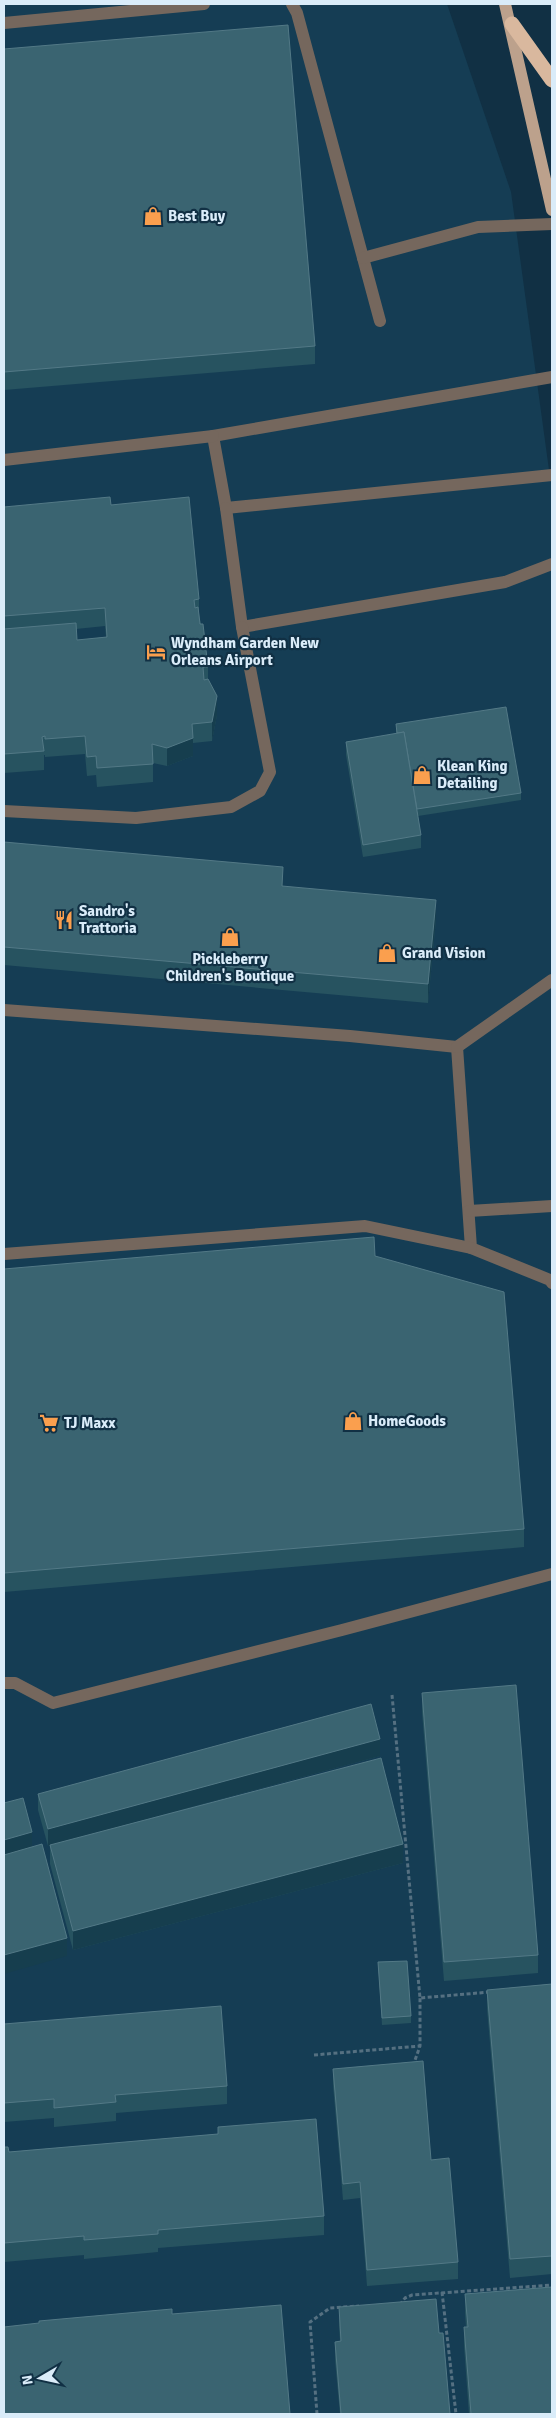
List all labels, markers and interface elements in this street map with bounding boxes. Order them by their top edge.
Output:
shop icon: Best Buy [142,205,164,227]
place label: Best Buy [168,207,226,225]
place label: Wyndham Garden New Orleans Airport [171,634,320,669]
hotel icon: Wyndham Garden New Orleans Airport [145,641,167,663]
place label: Klean King Detailing [437,757,508,792]
shop icon: Klean King Detailing [411,764,433,786]
place label: Sandro's Trattoria [79,902,137,937]
restaurant icon: Sandro's Trattoria [53,909,75,931]
shop icon: Pickleberry Children's Boutique [219,926,241,948]
shop icon: Grand Vision [376,942,398,964]
place label: Grand Vision [402,944,486,962]
place label: Pickleberry Children's Boutique [166,950,294,985]
shop icon: HomeGoods [342,1410,364,1432]
supermarket icon: TJ Maxx [38,1412,60,1434]
place label: HomeGoods [368,1412,446,1430]
place label: TJ Maxx [64,1414,116,1432]
north arrow [15,2353,65,2403]
text: N [18,2374,37,2386]

